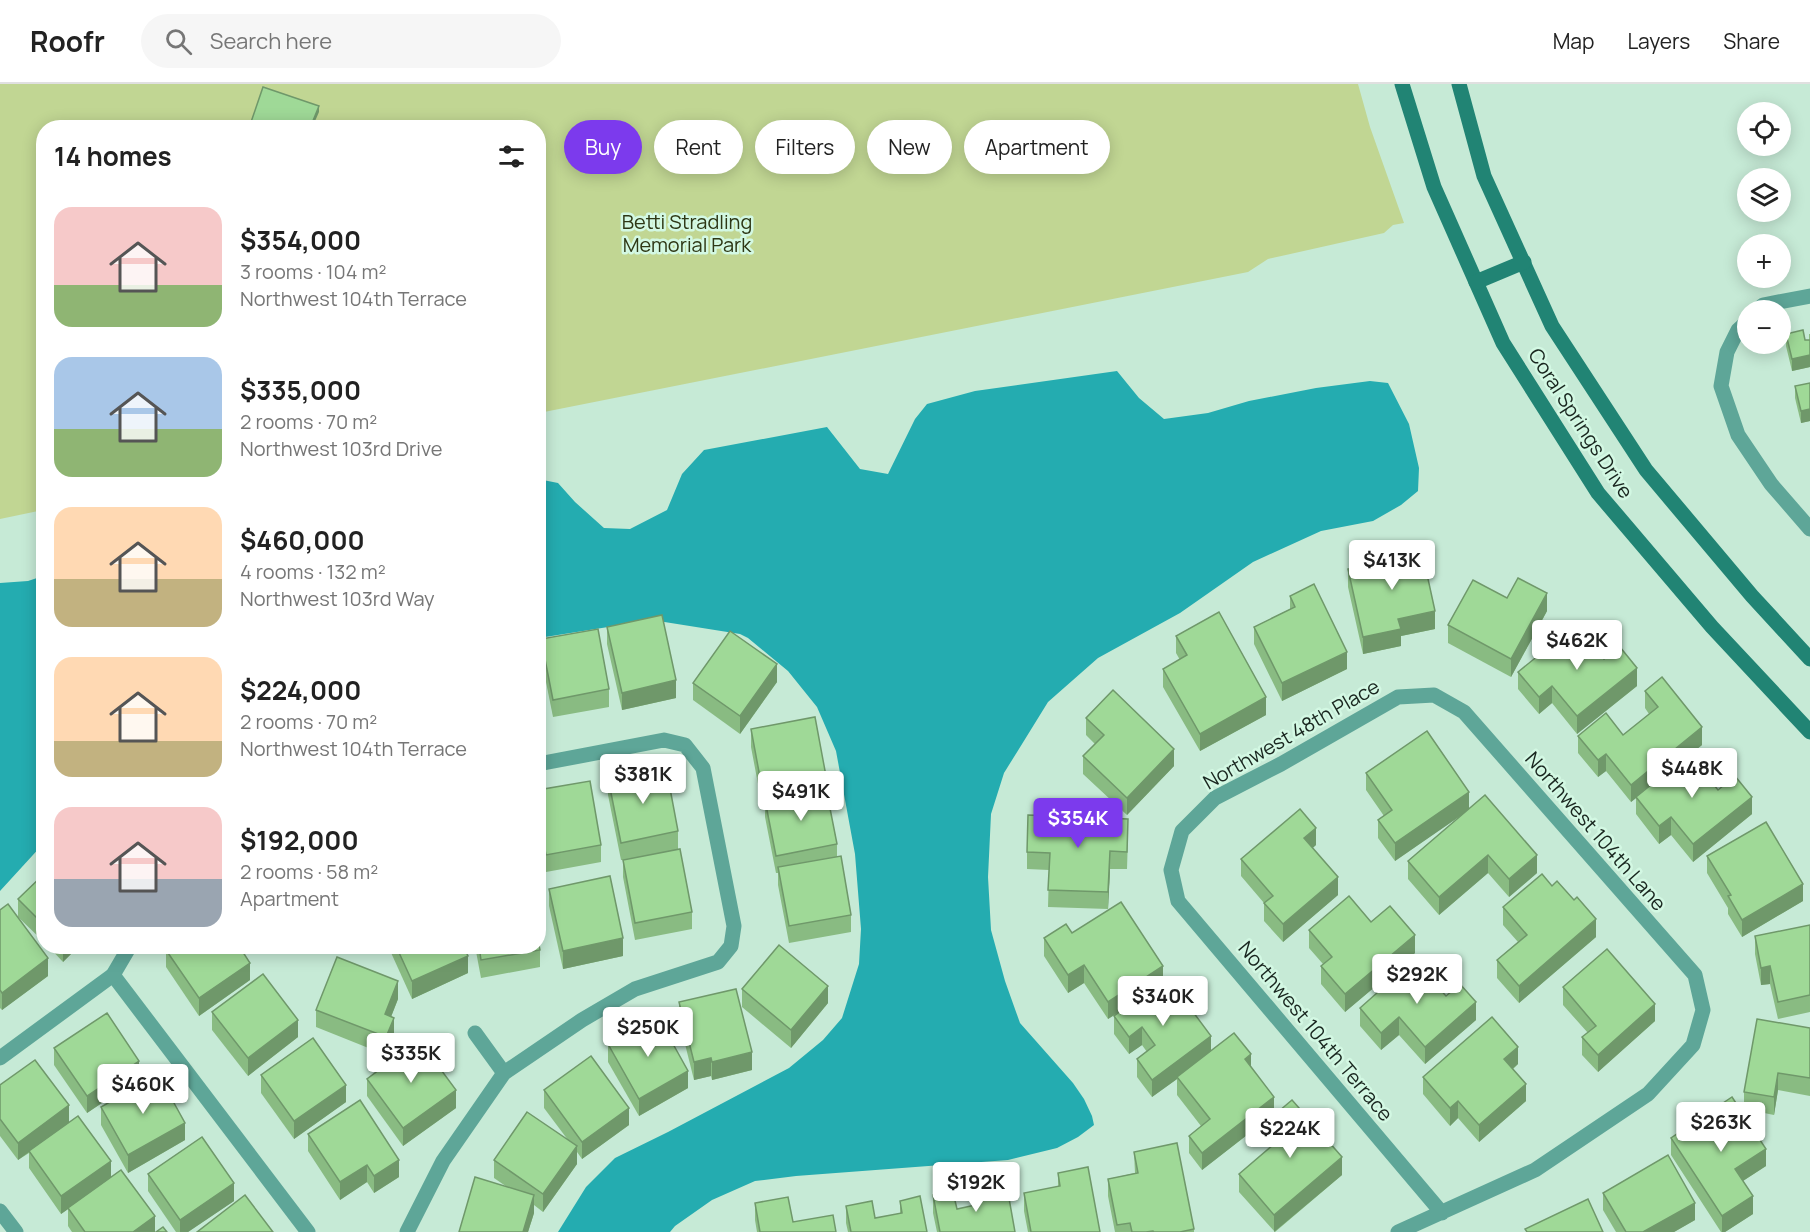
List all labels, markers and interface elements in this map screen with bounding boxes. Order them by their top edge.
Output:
search box [141,14,561,68]
text: Roofr [30,22,105,60]
icon: search [162,25,195,58]
text: Search here [210,26,332,56]
text: Map [1553,27,1594,55]
text: Layers [1627,27,1690,55]
text: Share [1723,27,1780,55]
map controls [1737,102,1791,354]
button: locate [1737,102,1791,156]
chip: Buy [564,120,642,174]
chip: Rent [654,120,743,174]
chip: Filters [755,120,855,174]
chip: New [867,120,952,174]
chip: Apartment [964,120,1110,174]
text: 14 homes [54,138,172,174]
icon: filters [495,140,528,173]
button: layers [1737,168,1791,222]
park label: Betti Stradling Memorial Park [622,208,752,258]
text: $354,000 [240,222,361,258]
icon: home [102,231,174,303]
button: + [1737,234,1791,288]
text: 3 rooms · 104 m² [240,258,386,285]
text: Northwest 104th Terrace [240,285,467,312]
button: − [1737,300,1791,354]
street label: Coral Springs Drive [1522,343,1640,503]
text: $335,000 [240,372,361,408]
icon: home [102,381,174,453]
text: 2 rooms · 70 m² [240,408,377,435]
text: Northwest 103rd Drive [240,435,442,462]
text: $460,000 [240,522,365,558]
icon: home [102,531,174,603]
pin: $413K [1350,540,1434,591]
text: $413K [1363,546,1421,573]
text: 4 rooms · 132 m² [240,558,386,585]
text: Northwest 103rd Way [240,585,435,612]
pin: $462K [1535,620,1619,671]
text: $462K [1546,626,1608,653]
text: $224,000 [240,672,361,708]
street label: Northwest 48th Place [1198,672,1384,796]
icon: home [102,681,174,753]
text: 2 rooms · 70 m² [240,708,377,735]
text: Northwest 104th Terrace [240,735,467,762]
street label: Northwest 104th Lane [1519,746,1673,916]
pin: $448K [1650,748,1734,799]
pin: $381K [601,754,685,805]
text: $448K [1661,754,1723,781]
text: $381K [614,760,672,787]
pin: $491K [759,771,843,822]
text: $491K [772,777,830,804]
pin: $354K [1036,798,1120,849]
text: $354K [1047,804,1109,831]
text: $192,000 [240,822,359,858]
icon: home [102,831,174,903]
text: 2 rooms · 58 m² [240,858,378,885]
text: Apartment [240,885,339,912]
street label: Northwest 104th Terrace [1233,935,1399,1127]
pin: $292K [1375,954,1459,1005]
text: $292K [1386,960,1448,987]
pin: $340K [1121,976,1205,1027]
text: $340K [1132,982,1194,1009]
pin: $250K [606,1007,690,1058]
text: $250K [617,1013,679,1040]
pin: $335K [369,1033,453,1084]
text: $335K [381,1039,441,1066]
pin: $460K [101,1064,185,1115]
text: $460K [111,1070,175,1097]
pin: $263K [1679,1102,1763,1153]
pin: $224K [1248,1108,1332,1159]
text: $263K [1690,1108,1752,1135]
text: $224K [1259,1114,1321,1141]
pin: $192K [934,1162,1018,1213]
text: $192K [947,1168,1005,1195]

